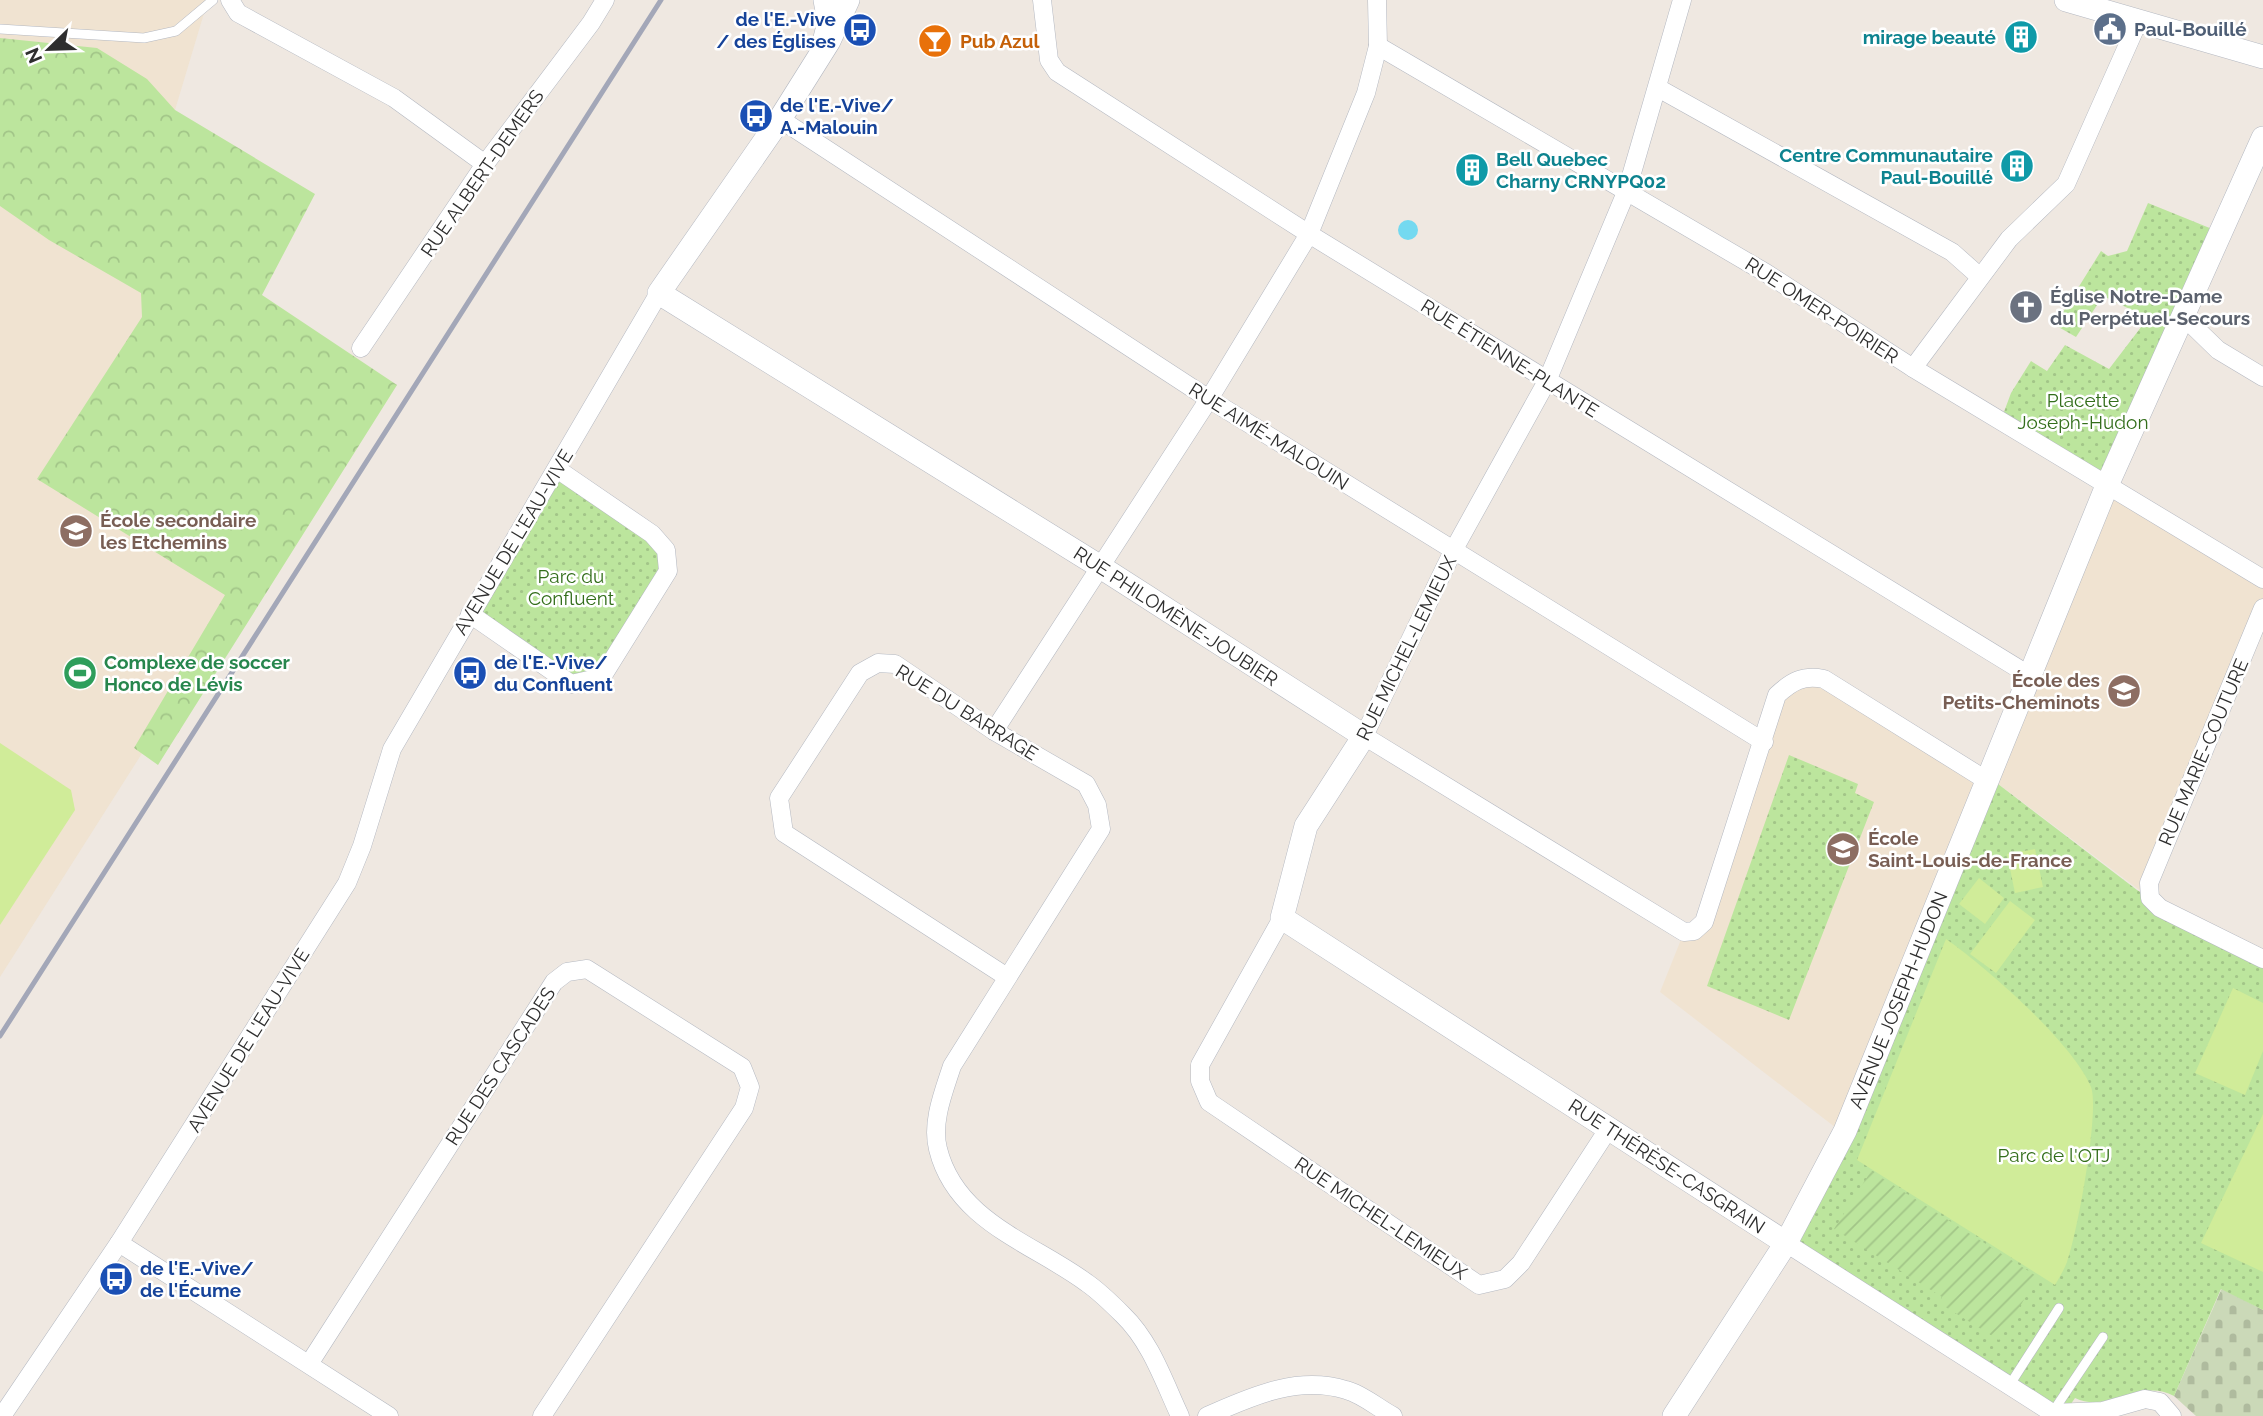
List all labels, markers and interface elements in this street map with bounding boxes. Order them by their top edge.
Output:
place label: de l'E.-Vive / des Églises [716,8,836,52]
public building icon: Paul-Bouillé [2091,10,2129,48]
bus stop icon: de l'E.-Vive / des Églises [841,11,879,49]
north arrow [14,14,84,84]
building icon: mirage beauté [2002,18,2040,56]
place label: Paul-Bouillé [2134,18,2247,40]
bar icon: Pub Azul [916,22,954,60]
place label: mirage beauté [1863,26,1996,48]
place label: Pub Azul [960,30,1040,52]
text: N [20,45,46,67]
street label: RUE ALBERT-DEMERS [416,85,548,261]
place label: de l'E.-Vive/ A.-Malouin [780,94,894,138]
bus stop icon: de l'E.-Vive/ A.-Malouin [737,97,775,135]
place label: Centre Communautaire Paul-Bouillé [1779,144,1993,188]
building icon: Centre Communautaire Paul-Bouillé [1998,147,2036,185]
place label: Bell Quebec Charny CRNYPQ02 [1496,148,1666,192]
building icon: Bell Quebec Charny CRNYPQ02 [1453,151,1491,189]
street label: RUE OMER-POIRIER [1741,252,1903,368]
place label: Église Notre-Dame du Perpétuel-Secours [2050,285,2250,329]
church icon: Église Notre-Dame du Perpétuel-Secours [2007,288,2045,326]
street label: RUE ÉTIENNE-PLANTE [1417,294,1603,422]
street label: RUE AIMÉ-MALOUIN [1185,378,1353,494]
park label: Placette Joseph-Hudon [2018,389,2148,433]
street label: AVENUE DE L'EAU-VIVE [449,445,577,639]
place label: École secondaire les Etchemins [100,509,256,553]
school or university icon: École secondaire les Etchemins [57,512,95,550]
street label: RUE PHILOMÈNE-JOUBIER [1070,542,1282,690]
street label: RUE MICHEL-LEMIEUX [1352,552,1460,744]
park label: Parc du Confluent [528,565,615,609]
place label: Complexe de soccer Honco de Lévis [104,651,291,695]
place label: de l'E.-Vive/ du Confluent [494,651,614,695]
sports icon: Complexe de soccer Honco de Lévis [61,654,99,692]
bus stop icon: de l'E.-Vive/ du Confluent [451,654,489,692]
street label: RUE MARIE-COUTURE [2154,655,2252,849]
street label: RUE DU BARRAGE [892,659,1042,765]
place label: École des Petits-Cheminots [1942,669,2100,713]
school or university icon: École des Petits-Cheminots [2105,672,2143,710]
place label: École Saint-Louis-de-France [1868,827,2072,871]
school or university icon: École Saint-Louis-de-France [1824,830,1862,868]
street label: AVENUE JOSEPH-HUDON [1844,888,1952,1112]
street label: AVENUE DE L'EAU-VIVE [182,944,314,1136]
street label: RUE DES CASCADES [441,983,559,1149]
street label: RUE THÉRÈSE-CASGRAIN [1565,1094,1769,1238]
park label: Parc de l'OTJ [1998,1144,2110,1166]
street label: RUE MICHEL-LEMIEUX [1291,1152,1471,1284]
place label: de l'E.-Vive/ de l'Écume [140,1257,254,1301]
bus stop icon: de l'E.-Vive/ de l'Écume [97,1260,135,1298]

